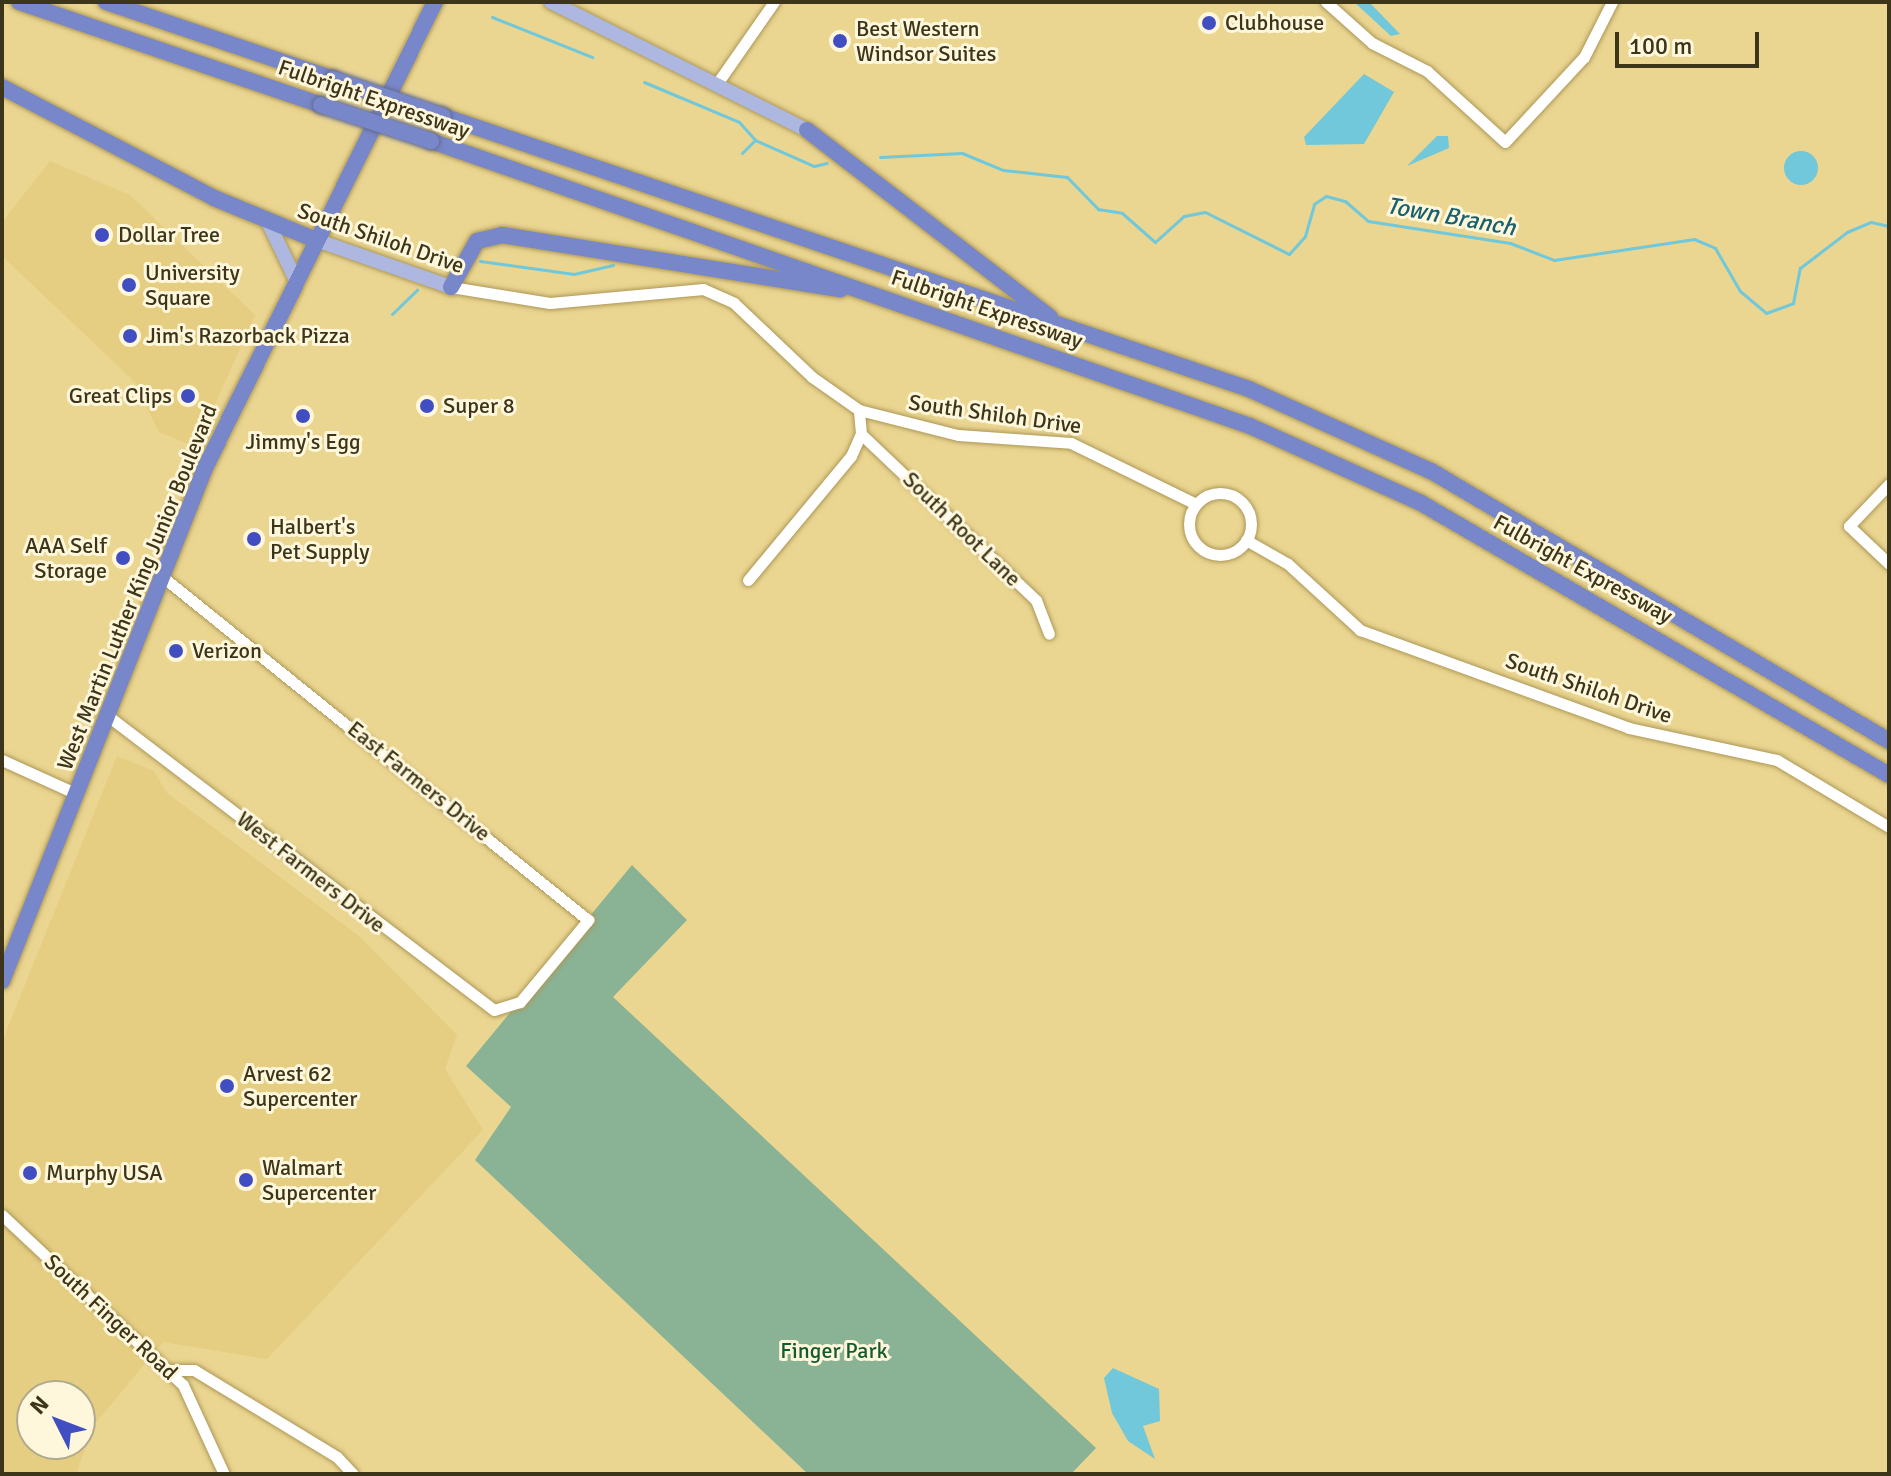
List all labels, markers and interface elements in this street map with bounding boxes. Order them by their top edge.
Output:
place label: Clubhouse [1225,10,1324,36]
marker: Clubhouse [1200,14,1218,32]
place label: Best Western Windsor Suites [856,15,996,66]
scale bar [1619,16,1763,66]
text: 100 m [1629,31,1692,61]
marker: Best Western Windsor Suites [831,32,849,50]
street label: Fulbright Expressway [275,54,473,144]
water label: Town Branch [1384,192,1518,242]
street label: South Shiloh Drive [294,197,468,279]
place label: Dollar Tree [118,222,220,248]
marker: Dollar Tree [93,226,111,244]
place label: University Square [145,259,240,310]
street label: Fulbright Expressway [888,264,1086,354]
marker: University Square [120,276,138,294]
place label: Jim's Razorback Pizza [146,323,350,349]
marker: Jim's Razorback Pizza [121,327,139,345]
place label: Great Clips [69,383,172,409]
marker: Great Clips [179,387,197,405]
street label: South Shiloh Drive [907,389,1083,439]
place label: Super 8 [443,393,515,419]
marker: Super 8 [418,397,436,415]
street label: West Martin Luther King Junior Boulevard [51,400,223,774]
marker: Jimmy's Egg [294,407,312,425]
place label: Jimmy's Egg [245,429,361,455]
street label: South Root Lane [898,466,1026,592]
street label: Fulbright Expressway [1489,509,1677,629]
place label: Halbert's Pet Supply [270,513,369,564]
marker: Halbert's Pet Supply [245,530,263,548]
place label: AAA Self Storage [25,532,107,584]
marker: AAA Self Storage [114,549,132,567]
place label: Verizon [192,638,262,664]
marker: Verizon [167,642,185,660]
street label: South Shiloh Drive [1502,647,1676,729]
street label: East Farmers Drive [342,715,496,847]
street label: West Farmers Drive [231,806,391,938]
place label: Arvest 62 Supercenter [243,1060,357,1112]
marker: Arvest 62 Supercenter [218,1077,236,1095]
place label: Walmart Supercenter [262,1154,376,1206]
place label: Murphy USA [46,1160,163,1186]
marker: Murphy USA [21,1164,39,1182]
marker: Walmart Supercenter [237,1171,255,1189]
street label: South Finger Road [39,1249,183,1385]
park label: Finger Park [780,1338,888,1364]
north arrow [16,1380,96,1460]
text: N [24,1390,54,1420]

